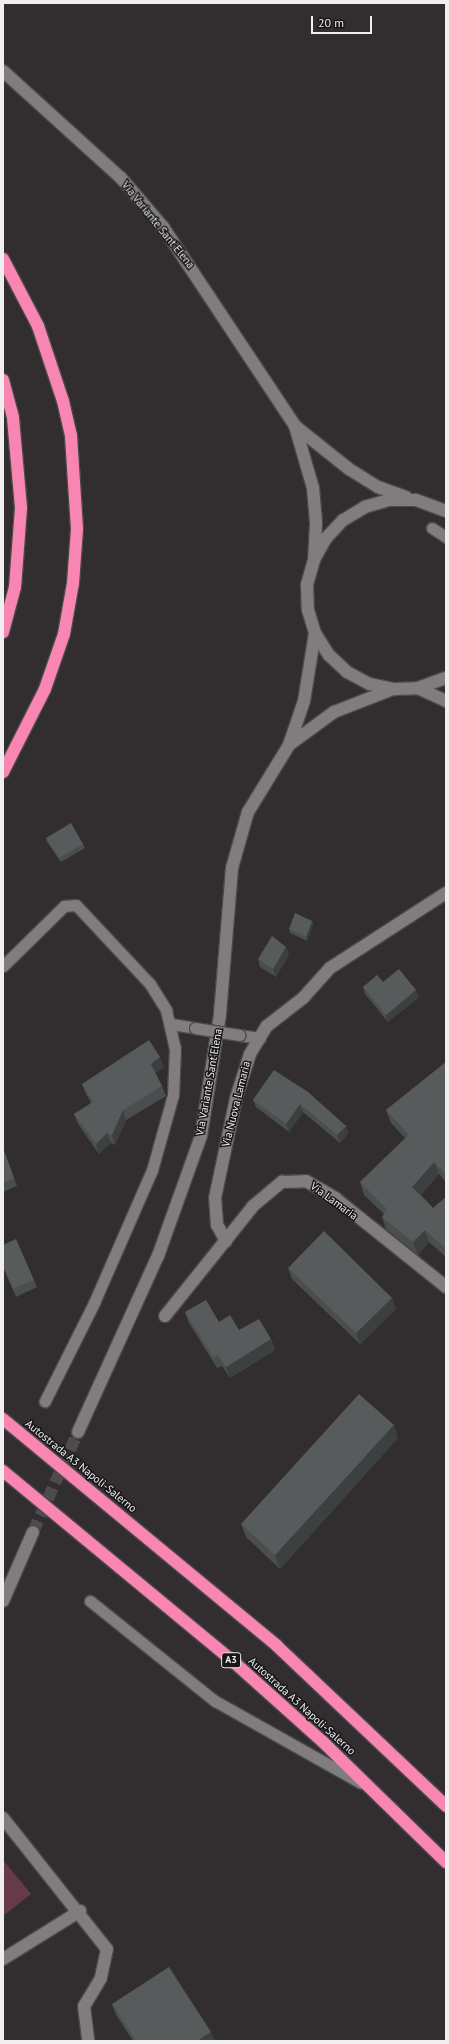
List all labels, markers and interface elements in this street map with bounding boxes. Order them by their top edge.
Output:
scale bar [313,8,374,34]
text: 20 m [318,15,344,30]
street label: Via Variante Sant'Elena [119,179,197,271]
street label: Via Variante Sant'Elena [193,1027,225,1137]
street label: Via Nuova Lamaria [219,1060,253,1148]
street label: Via Lamaria [308,1179,360,1223]
street label: Autostrada A3 Napoli-Salerno [23,1417,139,1515]
road number: A3 [221,1652,241,1668]
street label: Autostrada A3 Napoli-Salerno [246,1654,358,1758]

